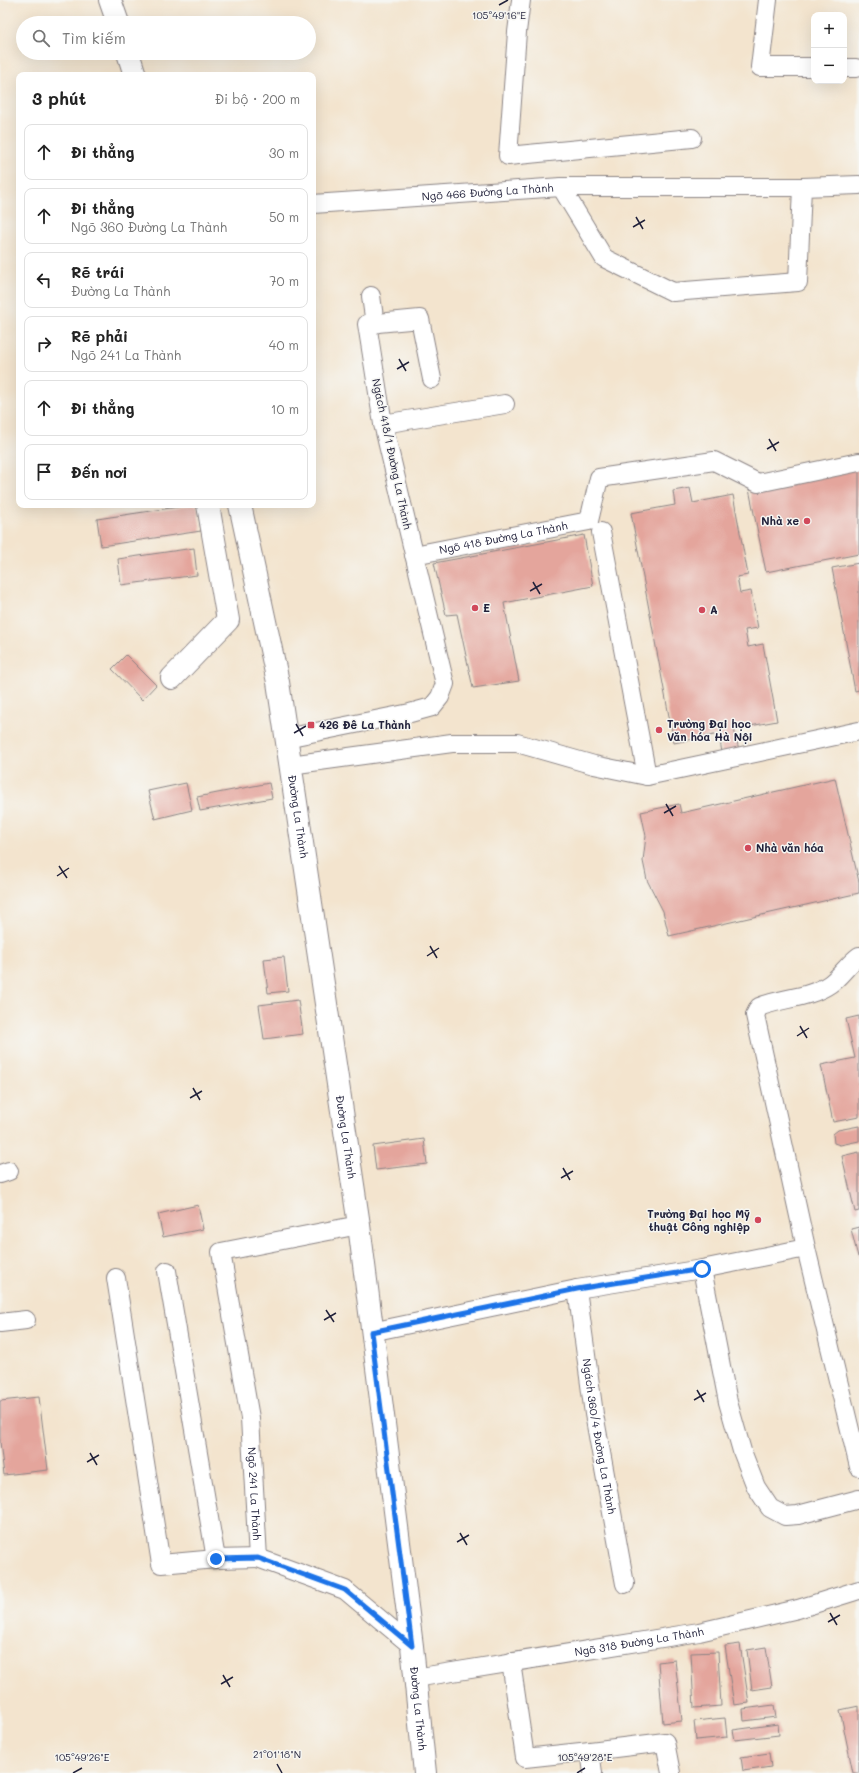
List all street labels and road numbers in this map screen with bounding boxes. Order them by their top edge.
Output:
street label: Ngõ 466 Đường La Thành [421,180,554,204]
street label: Ngách 418/1 Đường La Thành [369,377,416,531]
street label: Ngõ 418 Đường La Thành [438,517,569,557]
street label: Đường La Thành [285,774,312,859]
street label: Đường La Thành [333,1094,360,1180]
street label: Ngách 360/4 Đường La Thành [580,1358,620,1515]
street label: Ngõ 241 La Thành [245,1447,265,1541]
street label: Ngõ 318 Đường La Thành [573,1623,705,1659]
street label: Đường La Thành [407,1666,431,1751]

